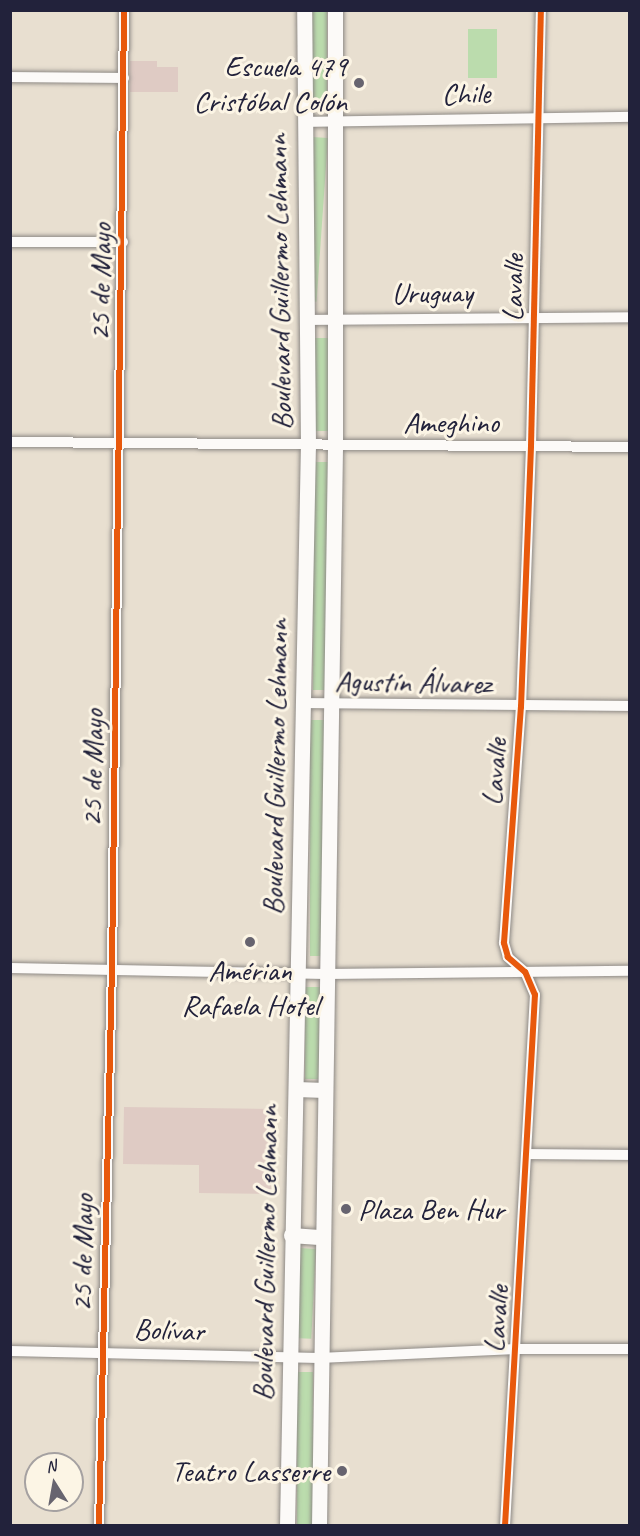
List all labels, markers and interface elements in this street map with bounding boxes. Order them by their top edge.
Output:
place label: Escuela 479 Cristóbal Colón [193,48,347,118]
street label: Chile [441,75,491,113]
marker: Escuela 479 Cristóbal Colón [352,76,366,90]
street label: Boulevard Guillermo Lehmann [258,134,300,430]
street label: 25 de Mayo [81,223,119,341]
street label: Lavalle [494,254,532,322]
street label: Uruguay [391,274,473,312]
street label: Ameghino [403,404,499,440]
street label: Boulevard Guillermo Lehmann [254,619,296,915]
street label: Agustín Álvarez [334,663,492,701]
street label: 25 de Mayo [73,709,111,827]
street label: Lavalle [474,737,514,807]
marker: Amérian Rafaela Hotel [243,935,257,949]
place label: Amérian Rafaela Hotel [181,952,319,1022]
street label: Boulevard Guillermo Lehmann [244,1105,286,1401]
place label: Plaza Ben Hur [358,1191,504,1227]
street label: 25 de Mayo [63,1194,101,1312]
marker: Plaza Ben Hur [339,1202,353,1216]
street label: Lavalle [476,1284,516,1354]
street label: Bolívar [133,1311,205,1349]
north arrow [24,1452,84,1512]
place label: Teatro Lasserre [171,1453,330,1489]
text: N [44,1456,58,1477]
marker: Teatro Lasserre [335,1464,349,1478]

